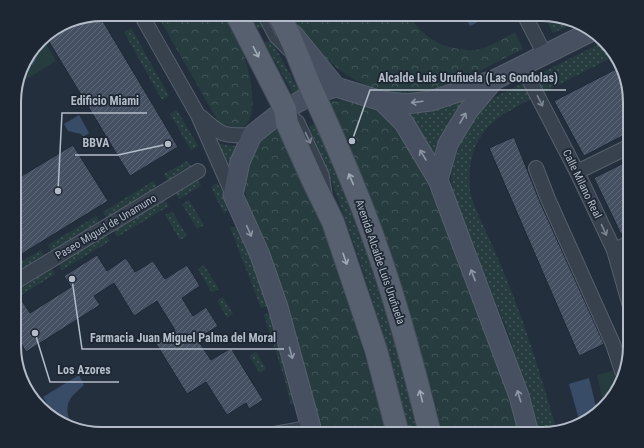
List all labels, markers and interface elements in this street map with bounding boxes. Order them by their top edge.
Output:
one-way arrow [253,45,260,57]
callout: Alcalde Luis Uruñuela (Las Gondolas) [370,66,566,90]
text: Alcalde Luis Uruñuela (Las Gondolas) [378,71,558,85]
callout: Edificio Miami [62,89,147,113]
text: Edificio Miami [71,94,139,108]
one-way arrow [537,94,545,106]
one-way arrow [411,99,424,106]
one-way arrow [460,112,468,124]
callout: BBVA [75,131,118,155]
one-way arrow [305,132,312,144]
text: BBVA [83,136,110,150]
street label: Calle Milano Real [560,147,604,221]
one-way arrow [418,149,426,161]
one-way arrow [347,174,354,186]
street label: Paseo Miguel de Unamuno [53,191,159,262]
street label: Avenida Alcalde Luis Uruñuela [353,198,407,326]
one-way arrow [601,223,608,235]
one-way arrow [246,224,253,236]
one-way arrow [342,253,350,265]
one-way arrow [469,269,477,281]
callout: Farmacia Juan Miguel Palma del Moral [82,325,284,349]
text: Farmacia Juan Miguel Palma del Moral [90,331,276,345]
one-way arrow [288,347,295,360]
callout: Los Azores [50,358,119,382]
text: Los Azores [57,363,111,377]
one-way arrow [416,390,424,403]
one-way arrow [515,390,522,403]

